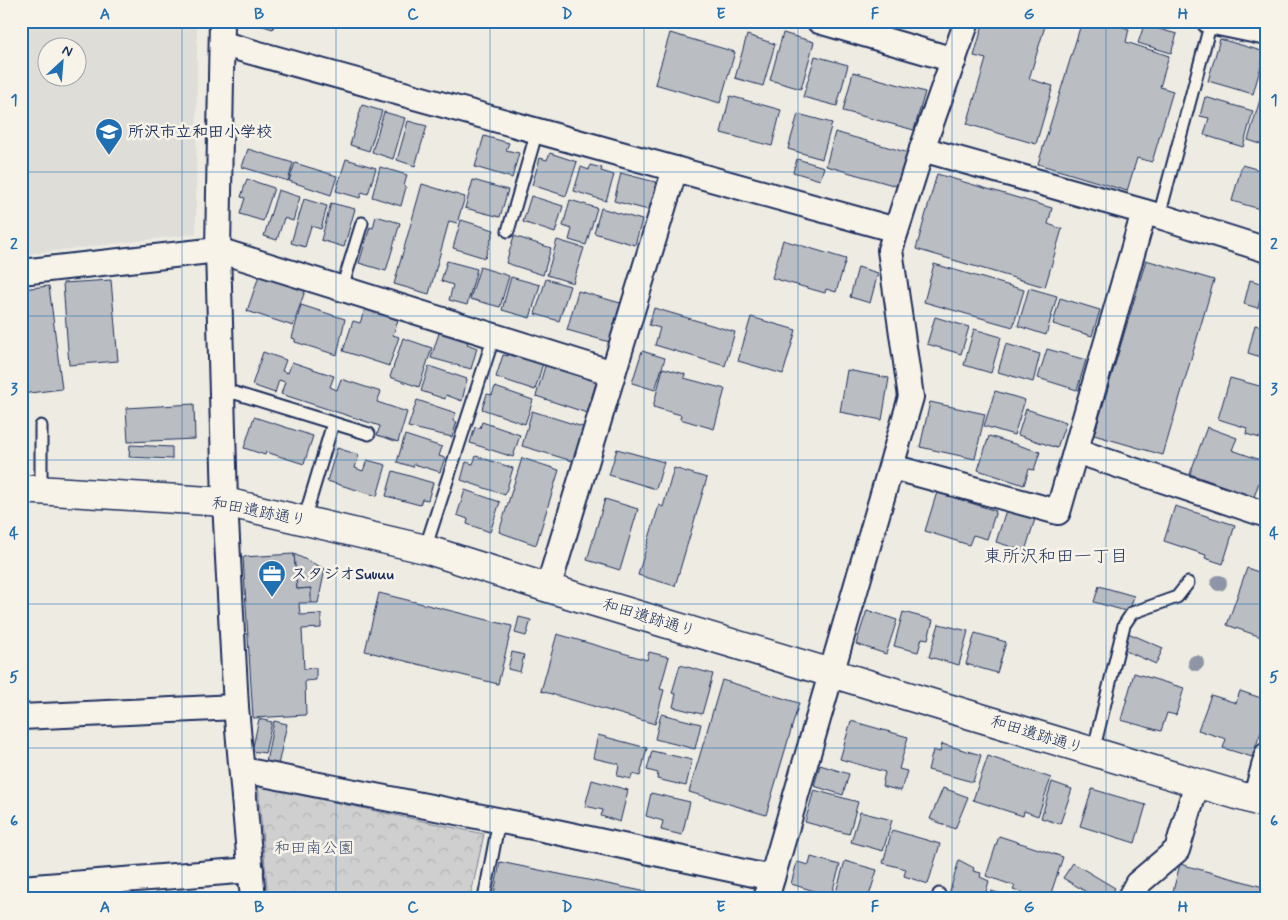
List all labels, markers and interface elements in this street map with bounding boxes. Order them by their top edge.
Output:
text: A [100,4,110,25]
text: B [254,4,264,25]
text: C [407,4,419,25]
text: D [561,4,573,25]
text: E [716,4,726,25]
text: F [871,4,880,25]
text: G [1024,4,1035,25]
text: H [1178,4,1189,25]
north arrow [38,38,88,88]
text: N [59,41,75,61]
text: 1 [10,90,18,111]
text: 1 [1270,90,1278,111]
school or university icon: 所沢市立和田小学校 [94,117,124,156]
place label: 所沢市立和田小学校 [128,122,272,143]
text: 2 [10,234,18,255]
text: 2 [1270,234,1278,255]
text: 3 [10,379,18,400]
text: 3 [1270,379,1278,400]
street label: 和田遺跡通り [210,493,308,531]
text: 4 [9,523,19,544]
text: 4 [1269,523,1279,544]
district label: 東所沢和田一丁目 [984,545,1128,569]
office icon: スタジオSuuuu [257,559,287,598]
place label: スタジオSuuuu [291,564,394,585]
street label: 和田遺跡通り [600,594,698,642]
text: 5 [9,667,19,688]
text: 5 [1269,667,1279,688]
street label: 和田遺跡通り [988,711,1086,759]
text: 6 [10,811,18,832]
text: 6 [1270,811,1278,832]
park label: 和田南公園 [274,838,354,859]
text: A [100,897,110,918]
text: B [254,897,264,918]
text: C [407,897,419,918]
text: D [561,897,573,918]
text: E [716,897,726,918]
text: F [871,897,880,918]
text: G [1024,897,1035,918]
text: H [1178,897,1189,918]

